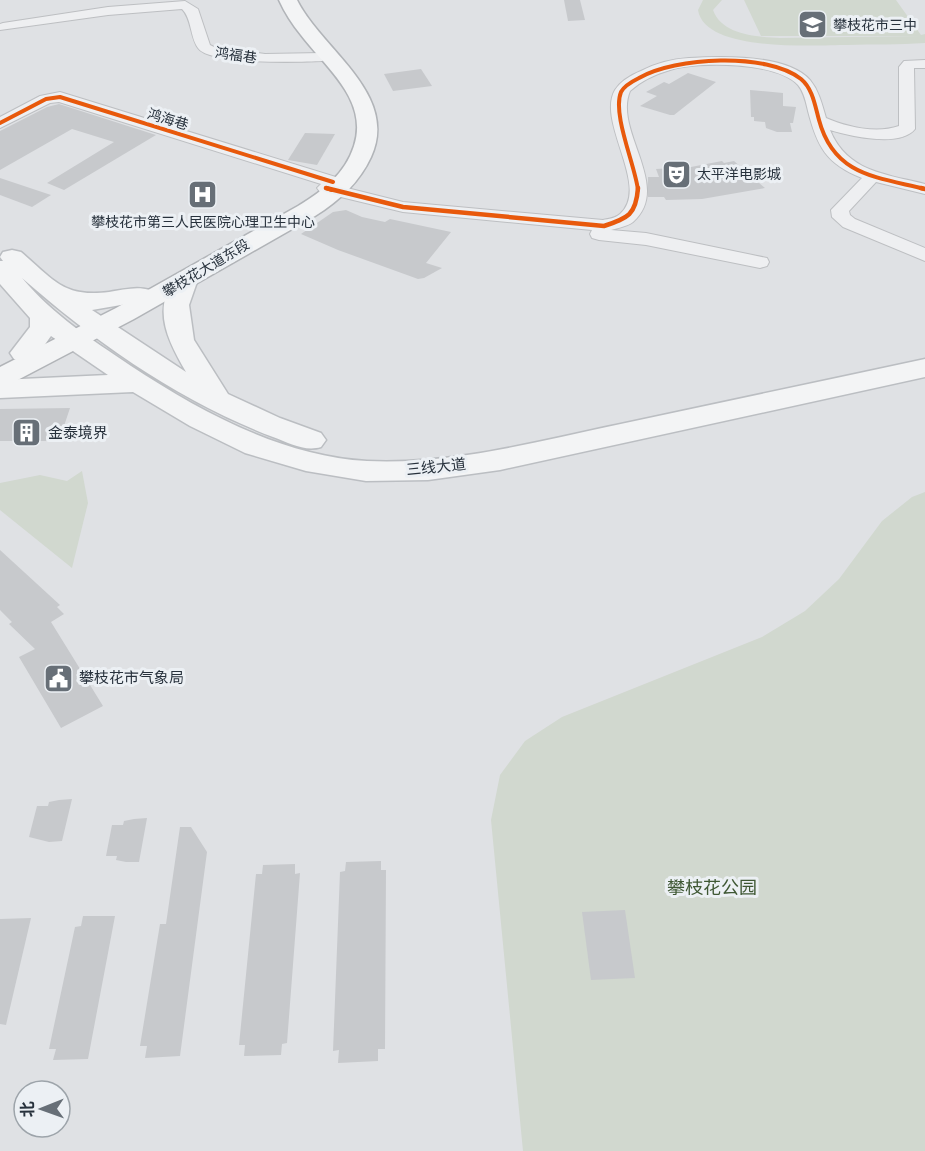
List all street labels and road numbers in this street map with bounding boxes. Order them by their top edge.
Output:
street label: 鸿福巷 [214,44,258,66]
street label: 鸿海巷 [146,105,190,133]
street label: 攀枝花大道东段 [160,236,252,300]
street label: 三线大道 [405,455,467,479]

